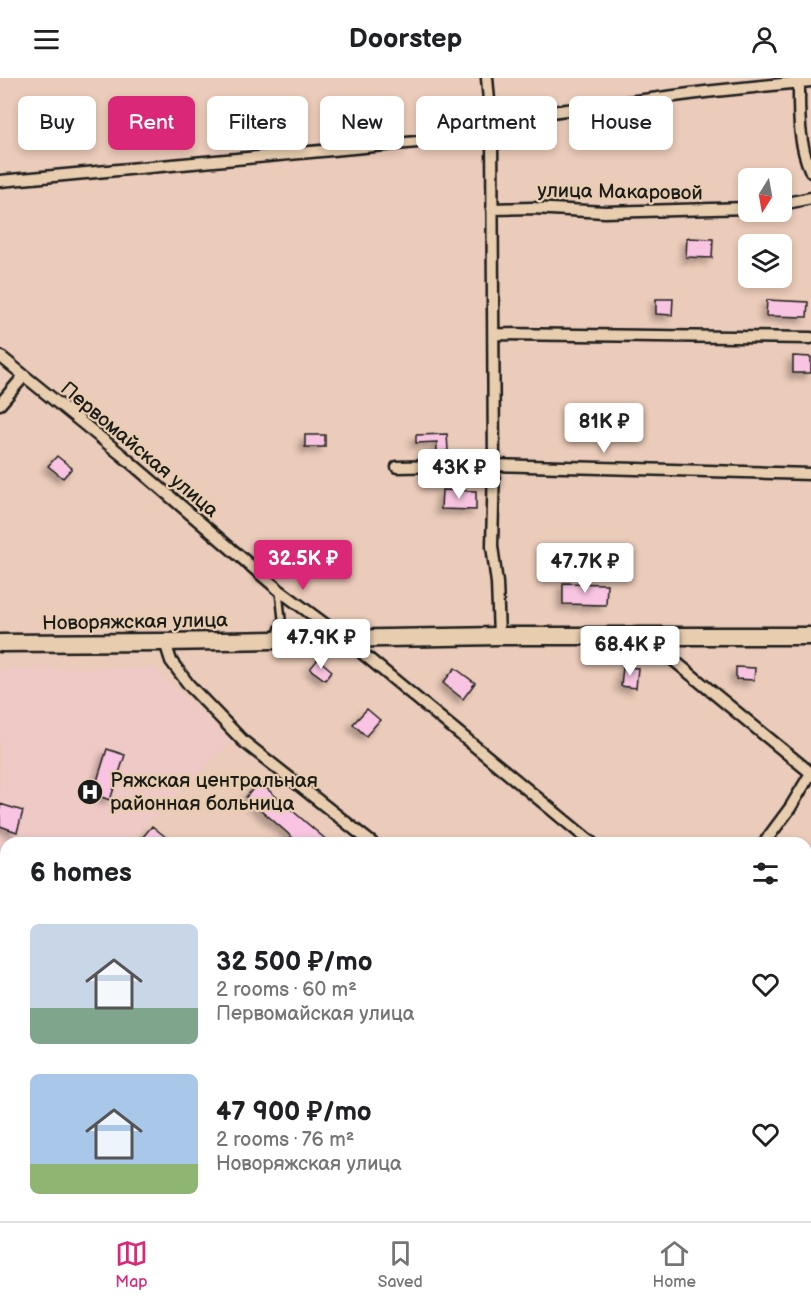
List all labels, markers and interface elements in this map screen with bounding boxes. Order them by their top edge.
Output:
icon: menu [30,23,63,56]
text: Doorstep [349,23,462,55]
icon: person [748,23,781,56]
chip: Buy [18,96,96,150]
chip: Rent [108,96,195,150]
chip: Filters [207,96,308,150]
chip: New [320,96,404,150]
chip: Apartment [416,96,557,150]
chip: House [569,96,673,150]
north arrow [738,168,792,222]
map controls [738,168,792,288]
street label: улица Макаровой [537,179,703,205]
button: layers [738,234,792,288]
street label: Первомайская улица [56,377,223,523]
pin: 81K ₽ [562,403,646,454]
text: 81K ₽ [578,410,630,434]
pin: 43K ₽ [417,449,501,500]
text: 43K ₽ [432,456,486,480]
pin: 32.5K ₽ [248,540,358,591]
pin: 47.7K ₽ [530,543,640,594]
text: 32.5K ₽ [268,547,338,571]
text: 47.7K ₽ [551,550,619,574]
street label: Новоряжская улица [42,608,228,636]
pin: 47.9K ₽ [266,619,376,670]
text: 47.9K ₽ [286,626,356,650]
pin: 68.4K ₽ [575,626,685,677]
text: 68.4K ₽ [595,633,665,657]
place label: Ряжская центральная районная больница [110,769,318,816]
hospital icon: Ряжская центральная районная больница [75,777,105,807]
icon: filters [749,857,782,890]
text: 6 homes [30,858,132,889]
text: 32 500 ₽/mo [216,947,373,978]
icon: home [78,948,150,1020]
icon: heart [749,968,782,1001]
text: 2 rooms · 60 m² [216,978,357,1002]
text: Первомайская улица [216,1002,415,1026]
text: 47 900 ₽/mo [216,1097,372,1128]
icon: home [78,1098,150,1170]
icon: heart [749,1118,782,1151]
text: 2 rooms · 76 m² [216,1128,354,1152]
text: Новоряжская улица [216,1152,402,1176]
tab: Map [115,1237,148,1292]
tab: Saved [378,1237,423,1292]
tab: Home [653,1237,696,1292]

